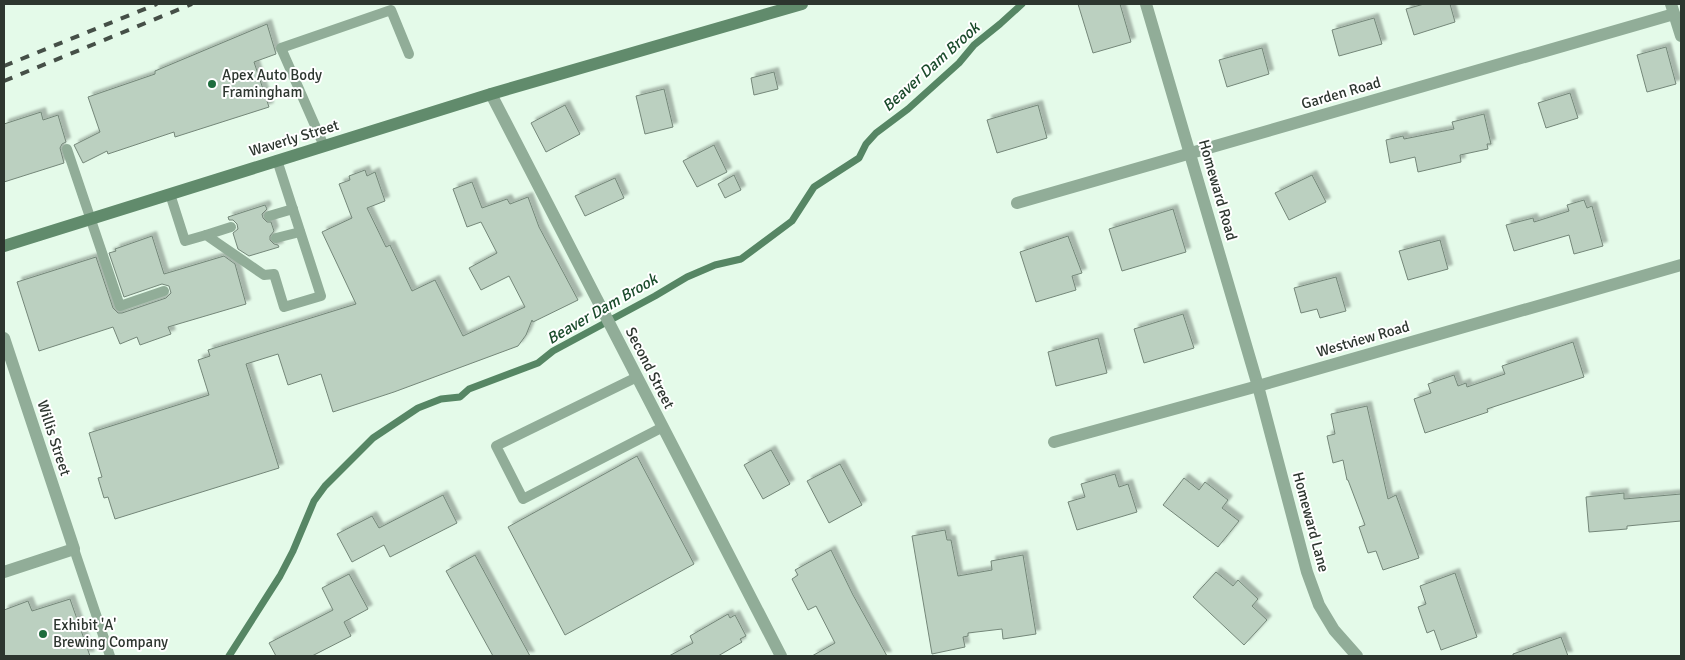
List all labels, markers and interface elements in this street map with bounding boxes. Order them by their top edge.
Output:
water label: Beaver Dam Brook [878,17,985,116]
place label: Apex Auto Body Framingham [222,66,322,101]
street label: Garden Road [1299,73,1383,113]
marker: Apex Auto Body Framingham [206,78,218,90]
street label: Waverly Street [247,116,341,160]
street label: Homeward Road [1195,137,1241,243]
water label: Beaver Dam Brook [543,268,663,349]
street label: Westview Road [1314,317,1412,361]
street label: Second Street [622,324,678,412]
street label: Willis Street [33,398,75,478]
street label: Homeward Lane [1289,470,1333,574]
place label: Exhibit 'A' Brewing Company [53,616,168,651]
marker: Exhibit 'A' Brewing Company [37,628,49,640]

